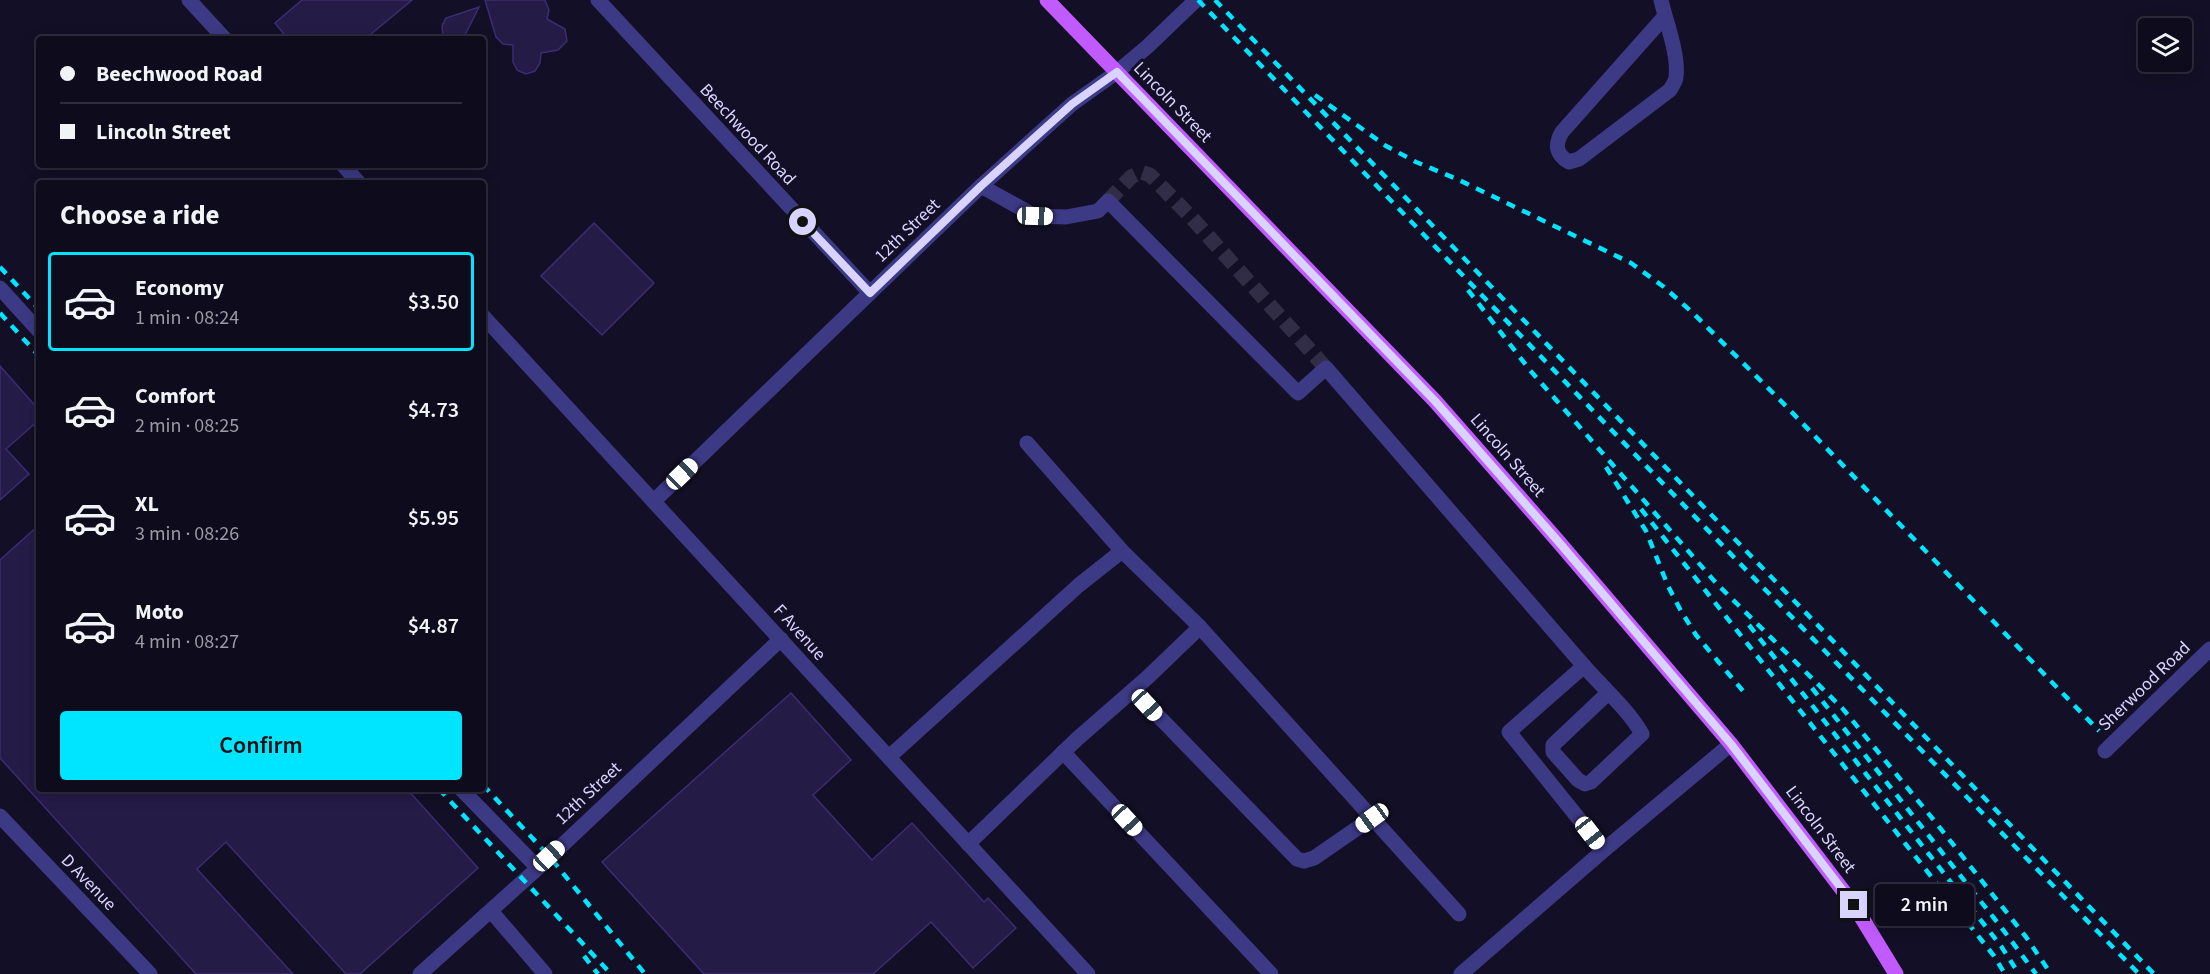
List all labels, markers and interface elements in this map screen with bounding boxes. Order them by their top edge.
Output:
map controls [2138,18,2192,72]
button: layers [2138,18,2192,72]
street label: Lincoln Street [1128,56,1218,148]
text: Beechwood Road [96,58,263,90]
street label: Beechwood Road [694,78,801,191]
text: Lincoln Street [96,116,231,148]
street label: 12th Street [869,193,946,268]
text: Choose a ride [60,196,220,235]
car [1017,206,1053,226]
route start [789,208,816,235]
text: Economy [135,272,224,304]
icon: car [63,275,117,329]
text: $3.50 [408,286,459,318]
text: 1 min · 08:24 [135,304,239,332]
text: Comfort [135,380,216,412]
icon: car [63,383,117,437]
text: $4.73 [408,394,459,426]
street label: Lincoln Street [1464,408,1551,503]
text: 2 min · 08:25 [135,412,239,440]
car [663,455,701,493]
text: XL [135,488,159,520]
icon: car [63,491,117,545]
text: $5.95 [408,502,459,534]
text: 3 min · 08:26 [135,520,239,548]
text: Moto [135,596,184,628]
icon: car [63,599,117,653]
street label: F Avenue [768,599,832,666]
text: $4.87 [408,610,459,642]
text: 4 min · 08:27 [135,628,239,656]
street label: Sherwood Road [2093,636,2196,737]
car [1128,686,1166,724]
button: Confirm [60,711,462,780]
street label: 12th Street [550,756,627,831]
street label: Lincoln Street [1779,780,1862,878]
car [1352,800,1392,836]
car [1108,801,1146,839]
car [1572,813,1608,853]
car [530,837,568,875]
street label: D Avenue [55,848,122,916]
callout: 2 min [1875,884,1974,926]
route end [1840,891,1867,918]
text: 2 min [1901,891,1948,919]

